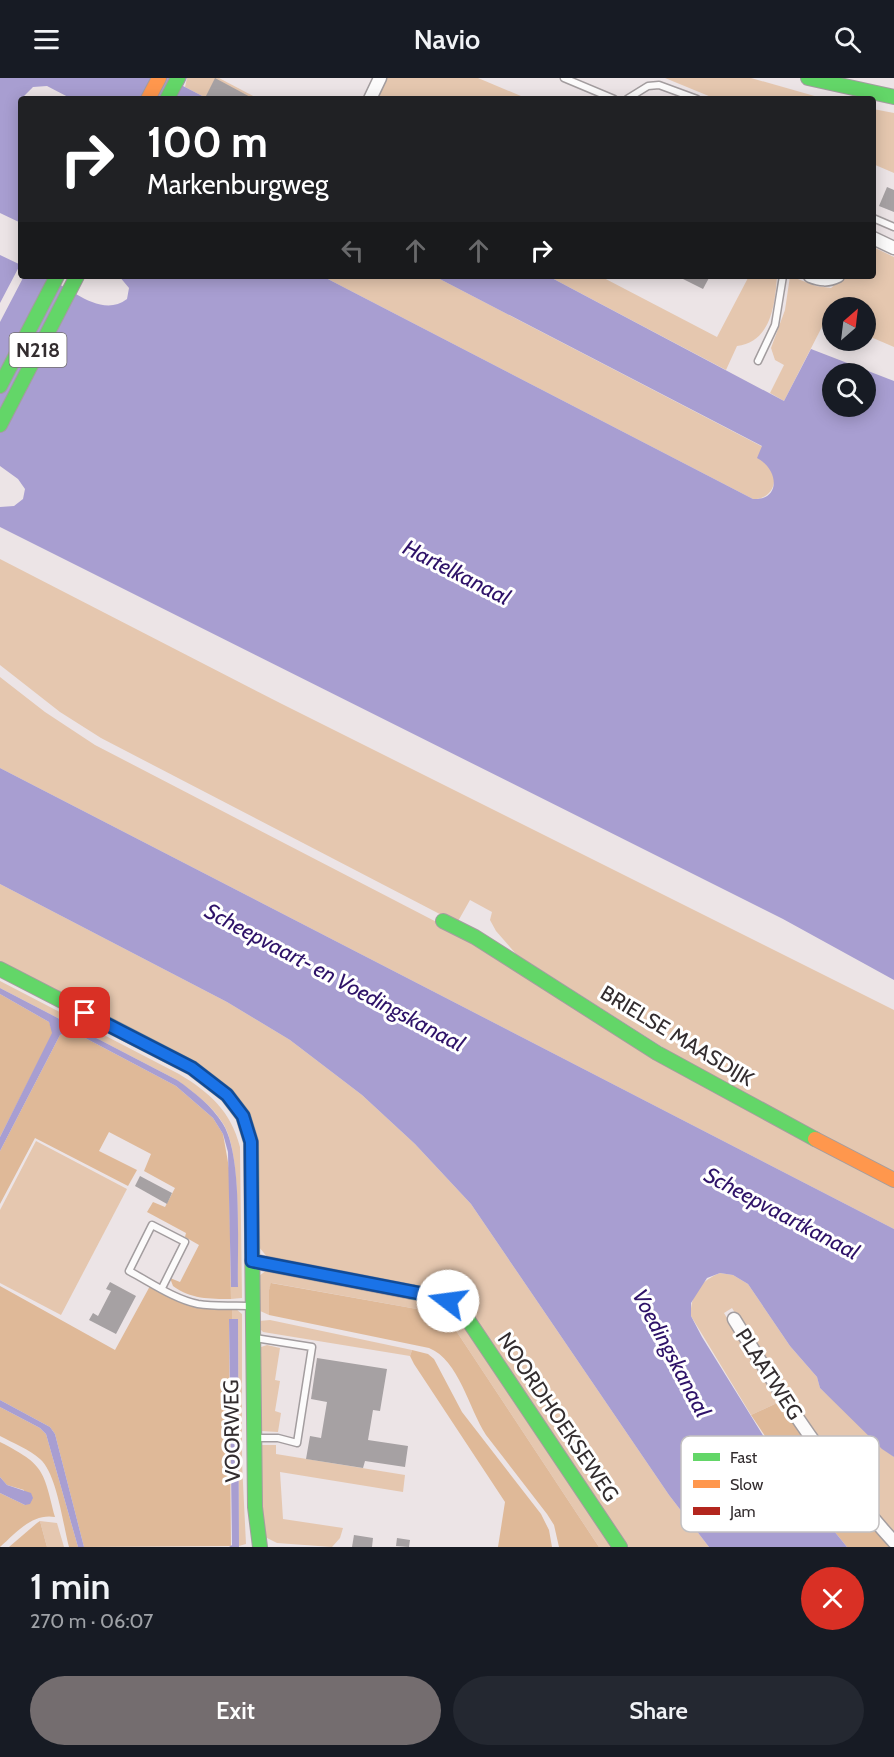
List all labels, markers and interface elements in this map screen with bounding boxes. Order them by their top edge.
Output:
icon: menu [30,23,63,56]
text: Navio [414,23,480,56]
icon: search [831,23,864,56]
text: 100 m [147,116,268,168]
icon: right [48,120,126,198]
text: Markenburgweg [147,168,328,201]
icon: left [336,234,369,267]
icon: ahead [399,234,432,267]
icon: ahead [462,234,495,267]
icon: right [525,234,558,267]
north arrow [822,297,876,351]
map controls [822,297,876,417]
road number: N218 [9,333,66,367]
button: search [822,363,876,417]
water label: Hartelkanaal [399,534,516,611]
water label: Scheepvaart- en Voedingskanaal [200,897,470,1058]
street label: BRIELSE MAASDIJK [596,980,759,1091]
pin [59,987,110,1038]
icon: arrive [68,996,101,1029]
water label: Scheepvaartkanaal [700,1161,865,1266]
position arrow [416,1269,480,1333]
water label: Voedingskanaal [627,1285,717,1423]
street label: PLAATWEG [731,1323,808,1424]
street label: NOORDHOEKSEWEG [492,1327,624,1506]
street label: VOORWEG [218,1379,245,1483]
legend [681,1436,879,1532]
text: Fast [730,1448,758,1467]
text: Slow [730,1475,764,1494]
text: Jam [729,1502,756,1521]
text: 1 min [30,1564,110,1608]
button: close [801,1567,864,1630]
text: 270 m · 06:07 [30,1609,153,1633]
button: Exit [30,1676,441,1745]
button: Share [453,1676,864,1745]

